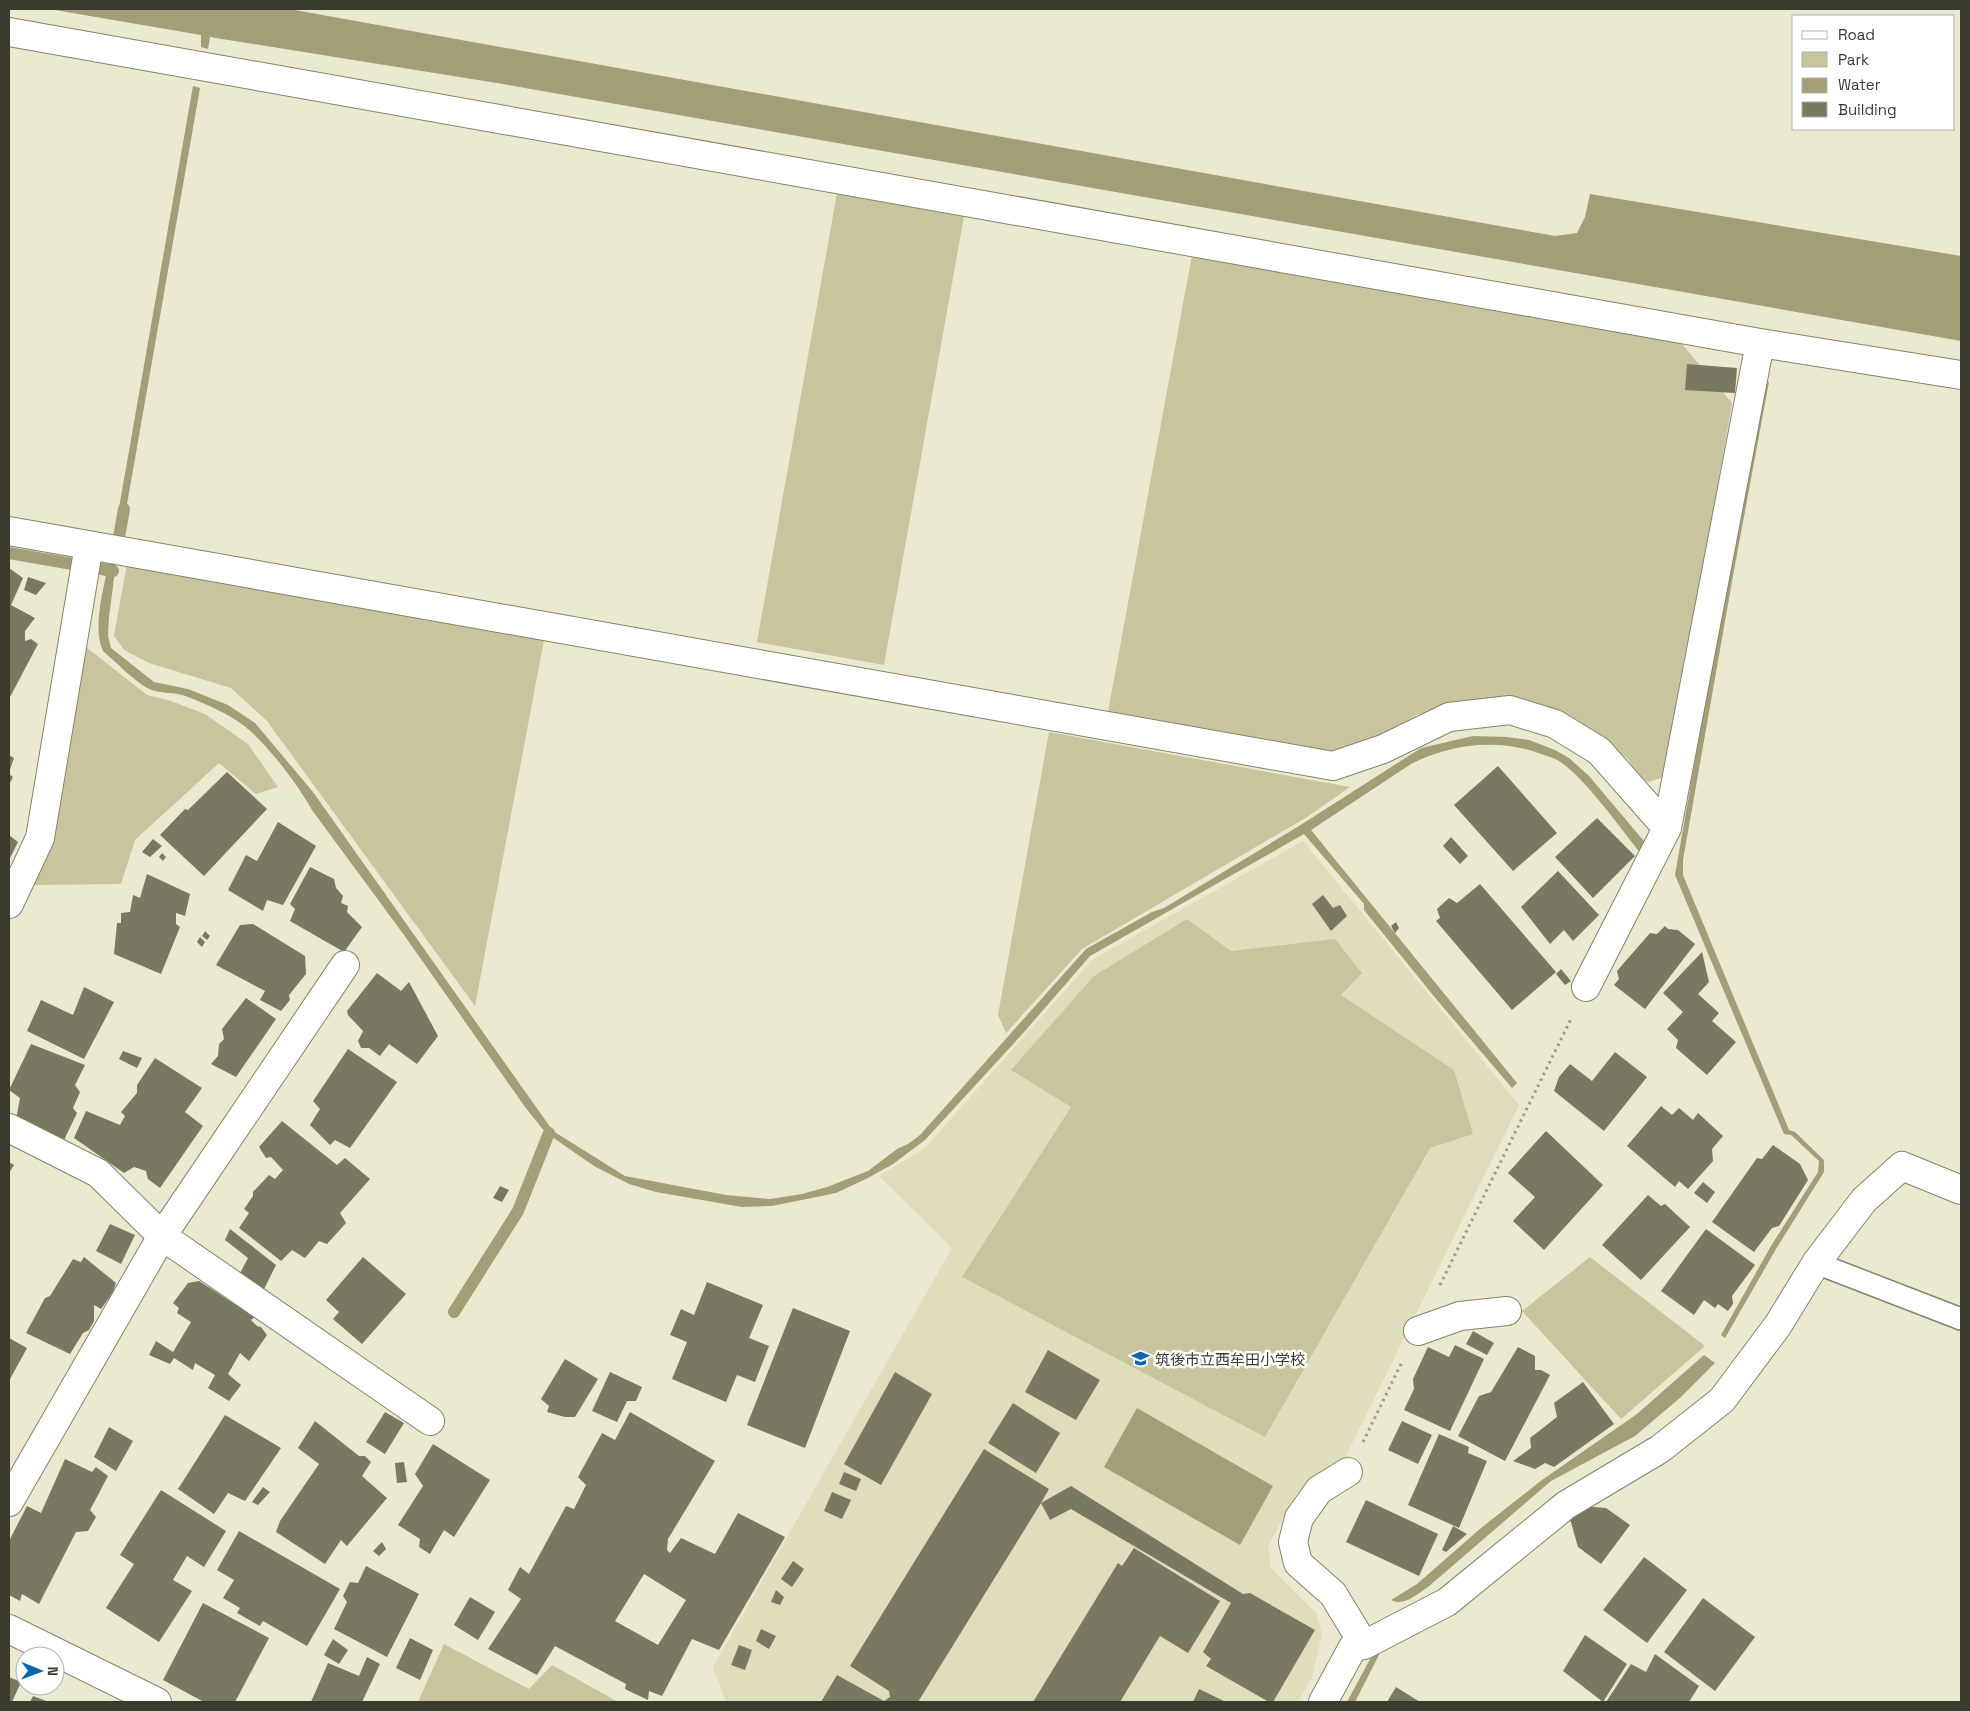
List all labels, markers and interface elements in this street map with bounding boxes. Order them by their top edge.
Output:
legend [1792,15,1955,130]
text: Road [1838,25,1875,44]
text: Park [1838,50,1869,69]
text: Water [1838,75,1881,94]
text: Building [1838,100,1897,119]
school or university icon: 筑後市立西牟田小学校 [1131,1349,1151,1369]
place label: 筑後市立西牟田小学校 [1155,1350,1305,1369]
north arrow [15,1646,65,1696]
text: N [44,1666,62,1676]

